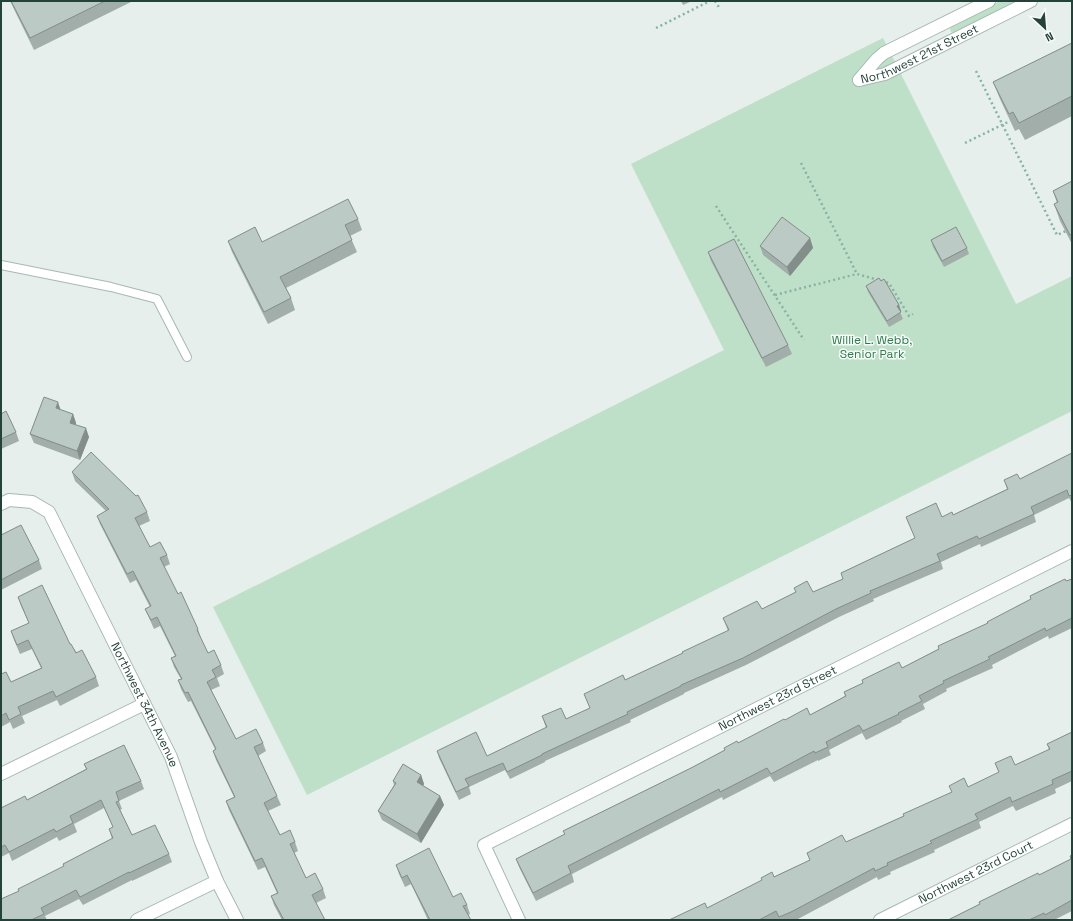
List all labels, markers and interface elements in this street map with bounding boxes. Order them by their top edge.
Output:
north arrow [1025,8,1065,48]
street label: Northwest 21st Street [859,21,981,87]
text: N [1043,29,1056,45]
park label: Willie L. Webb, Senior Park [832,332,912,362]
street label: Northwest 34th Avenue [107,640,182,769]
street label: Northwest 23rd Street [716,662,840,735]
street label: Northwest 23rd Court [916,837,1036,908]

